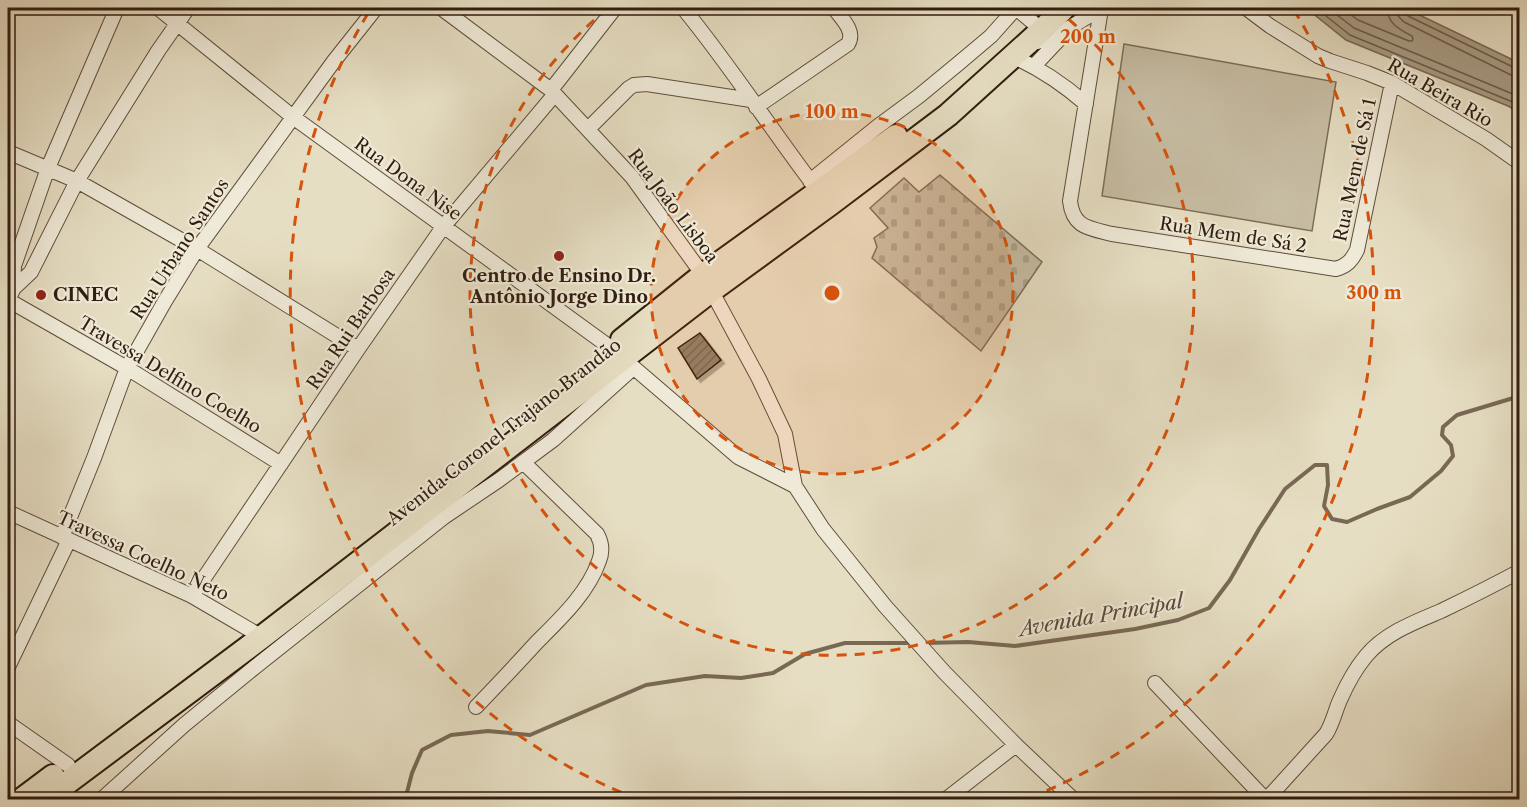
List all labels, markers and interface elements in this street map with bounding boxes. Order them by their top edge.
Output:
text: 200 m [1060,26,1116,48]
street label: Rua Beira Rio [1384,54,1496,132]
street label: Rua Mem de Sá 1 [1329,96,1381,244]
text: 100 m [805,101,859,123]
street label: Rua Dona Nise [350,133,466,225]
street label: Rua João Lisboa [623,145,723,268]
street label: Rua Urbano Santos [126,174,234,324]
street label: Rua Mem de Sá 2 [1158,213,1308,257]
marker: Centro de Ensino Dr. Antônio Jorge Dino [552,249,566,263]
street label: Rua Rui Barbosa [302,264,400,394]
place label: Centro de Ensino Dr. Antônio Jorge Dino [462,265,656,308]
text: 300 m [1346,282,1402,304]
centre of rings [822,283,842,303]
place label: CINEC [53,284,118,306]
marker: CINEC [34,288,48,302]
street label: Travessa Delfino Coelho [75,312,265,438]
street label: Avenida Coronel Trajano Brandão [382,334,625,531]
street label: Travessa Coelho Neto [53,506,233,606]
water label: Avenida Principal [1014,588,1187,642]

